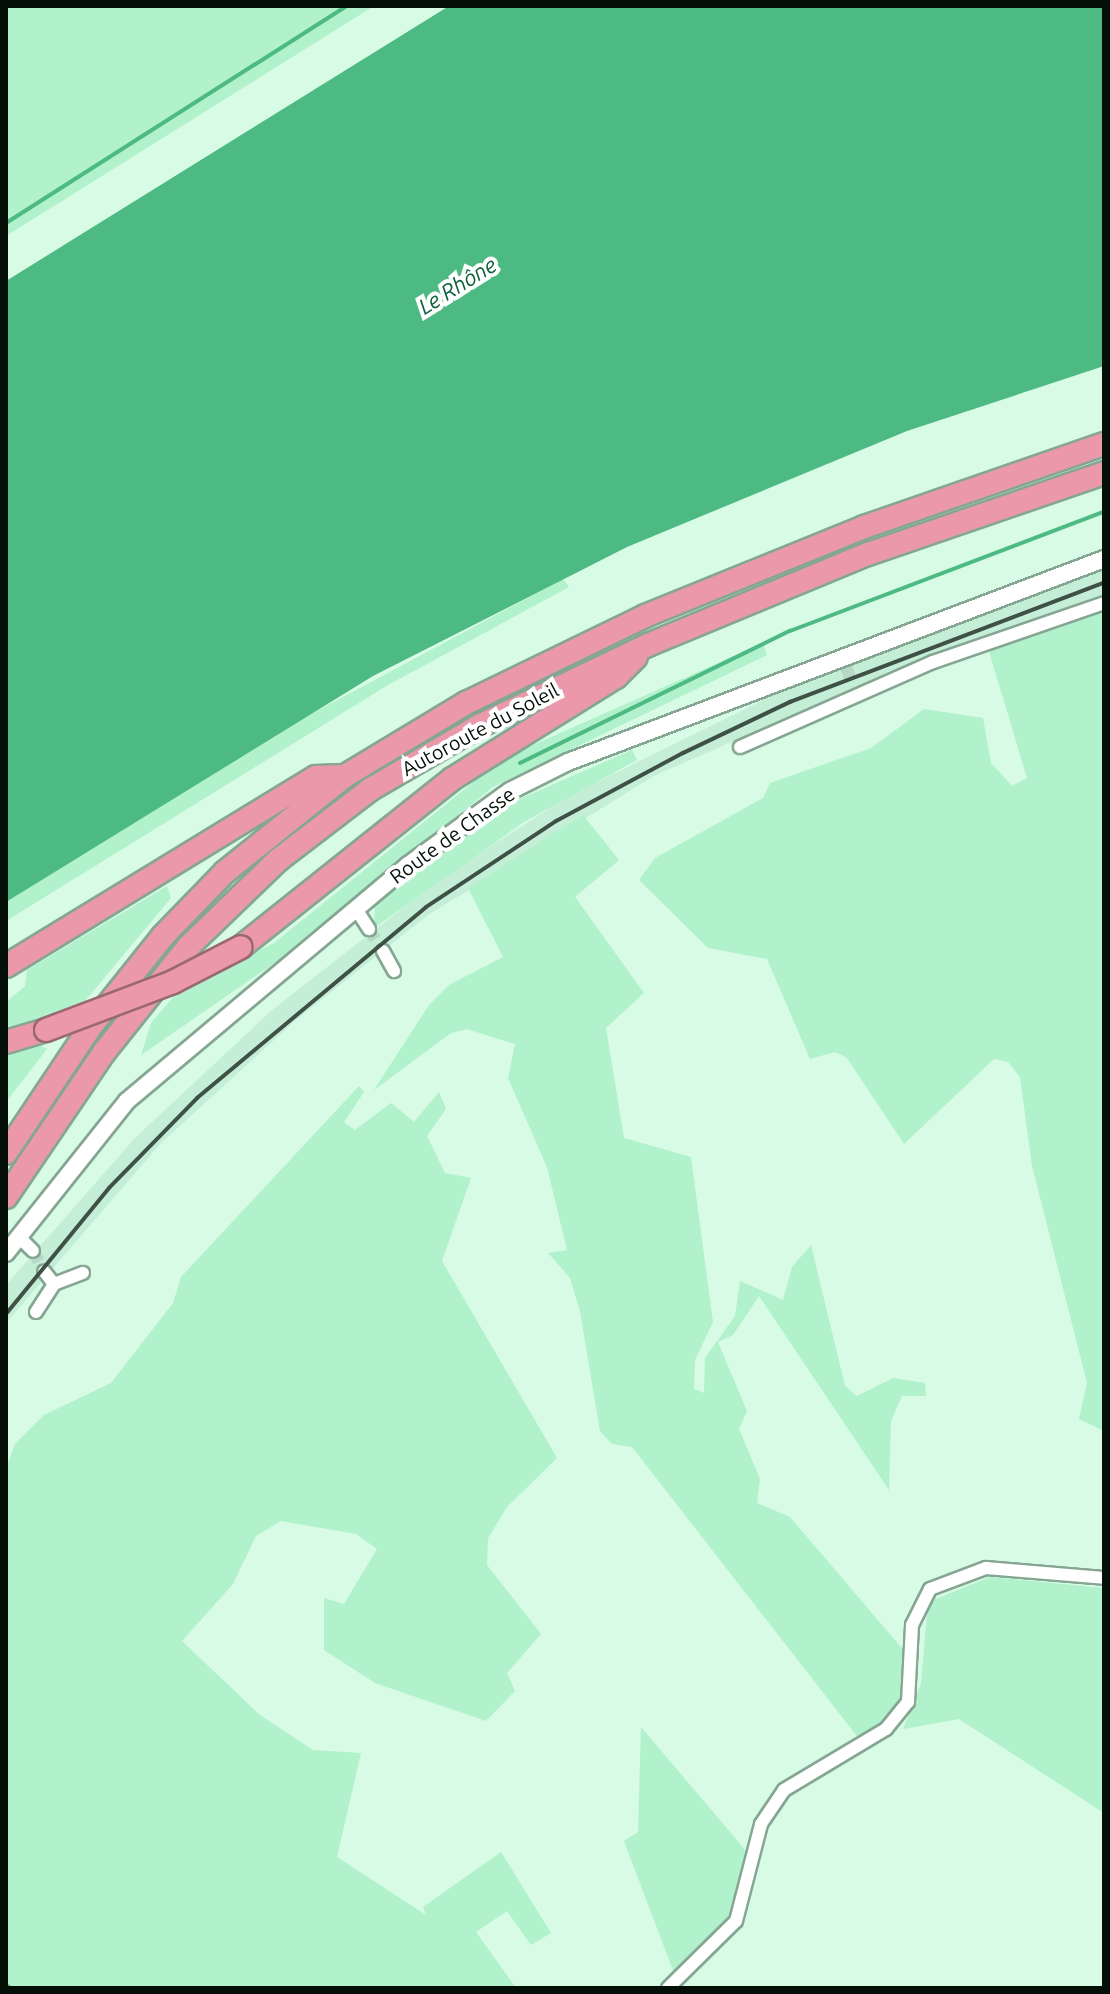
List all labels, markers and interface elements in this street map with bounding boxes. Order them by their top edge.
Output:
water label: Le Rhône [413,251,501,319]
street label: Autoroute du Soleil [397,677,563,781]
street label: Route de Chasse [385,782,519,888]

